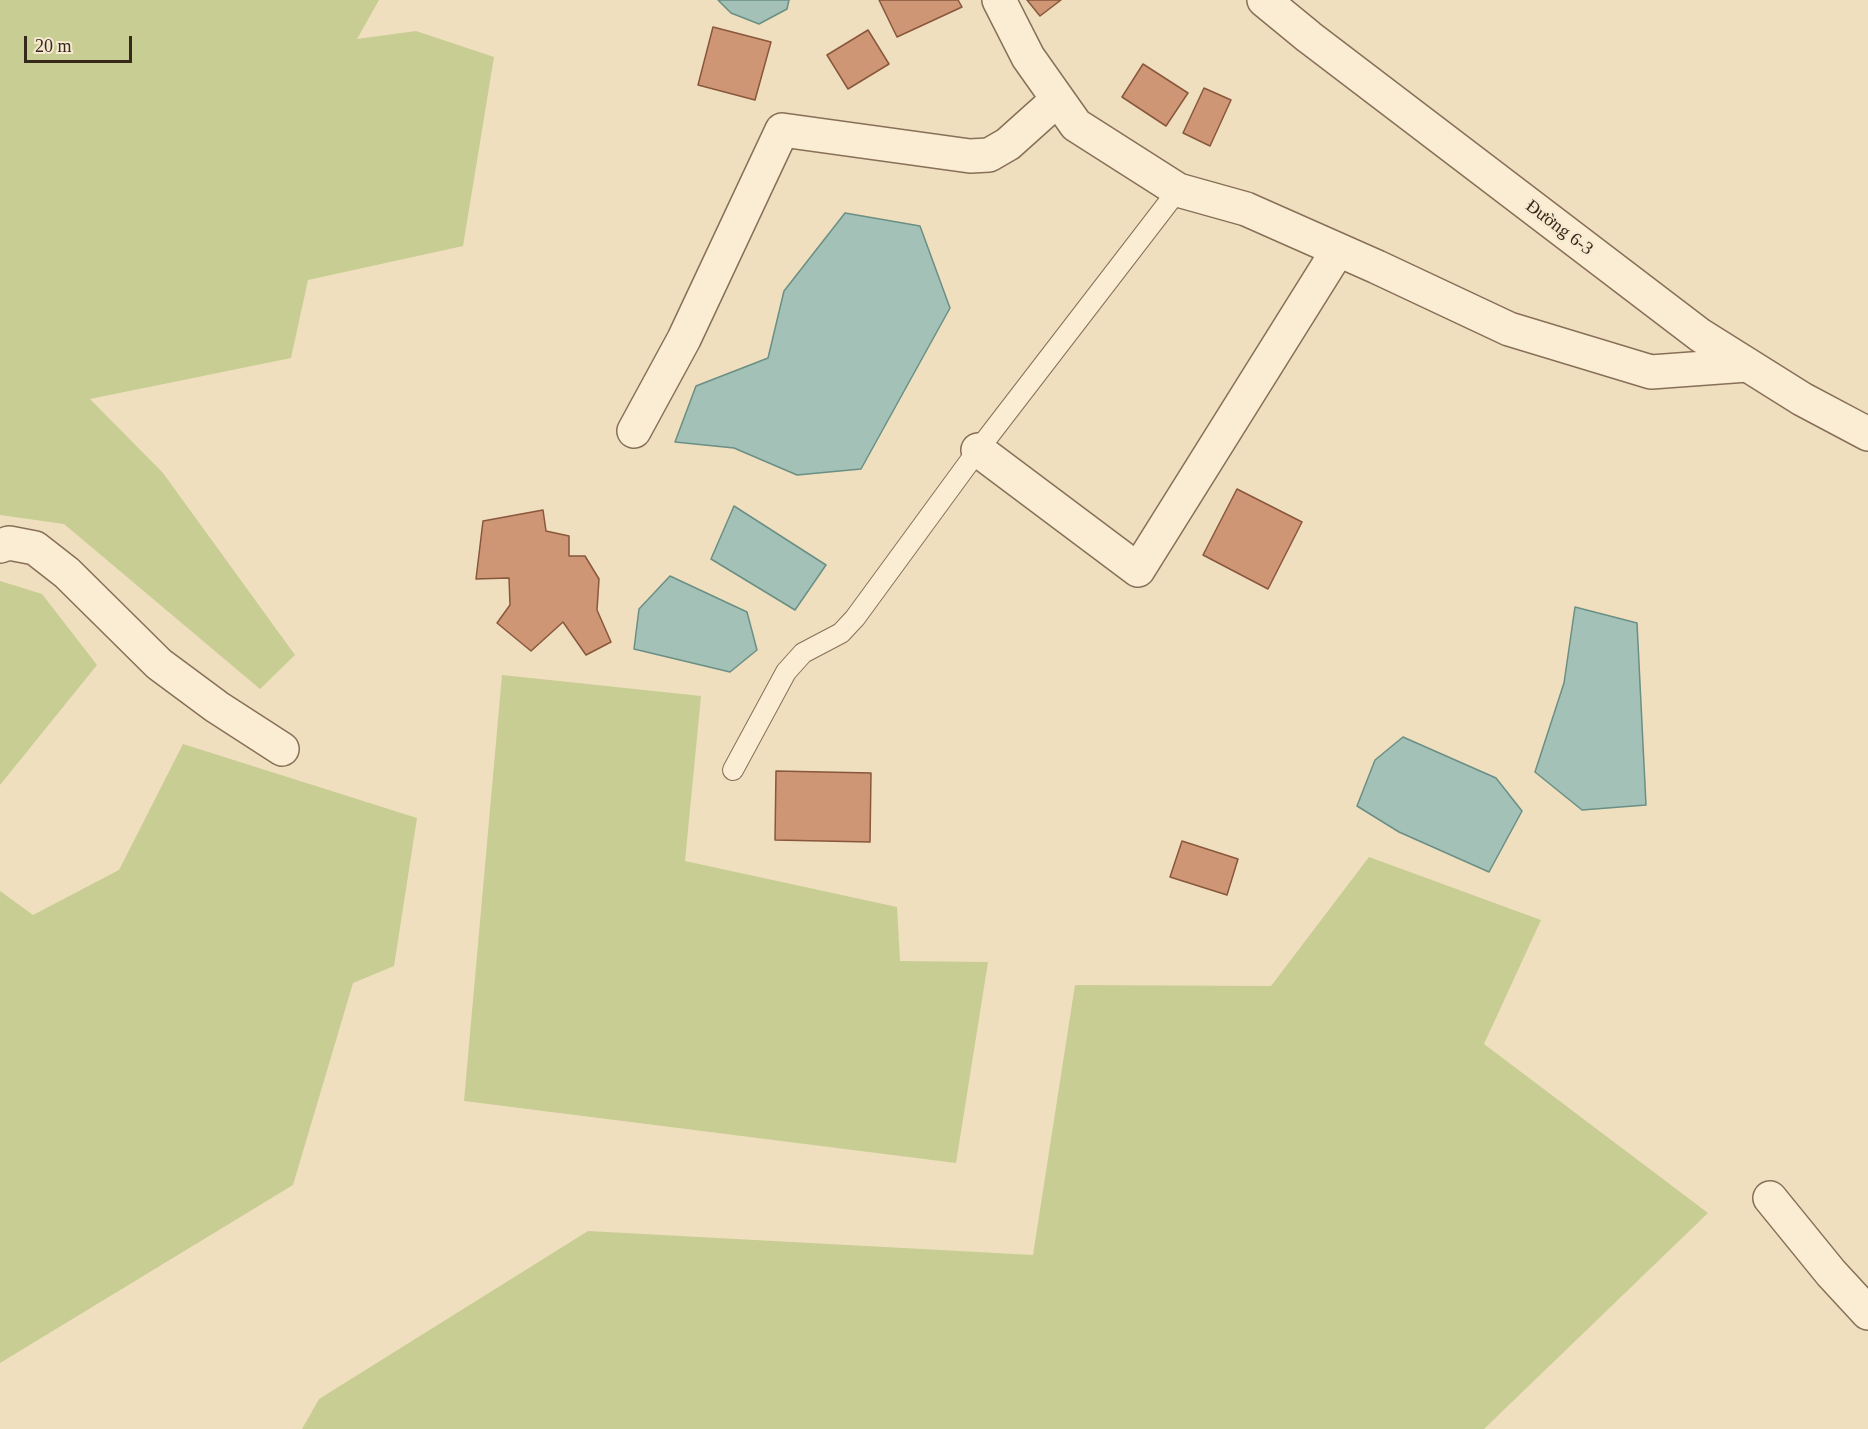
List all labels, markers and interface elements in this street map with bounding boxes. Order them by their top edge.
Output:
scale bar [27,24,135,62]
text: 20 m [35,36,72,56]
street label: Đường 6-3 [1521,196,1597,260]

